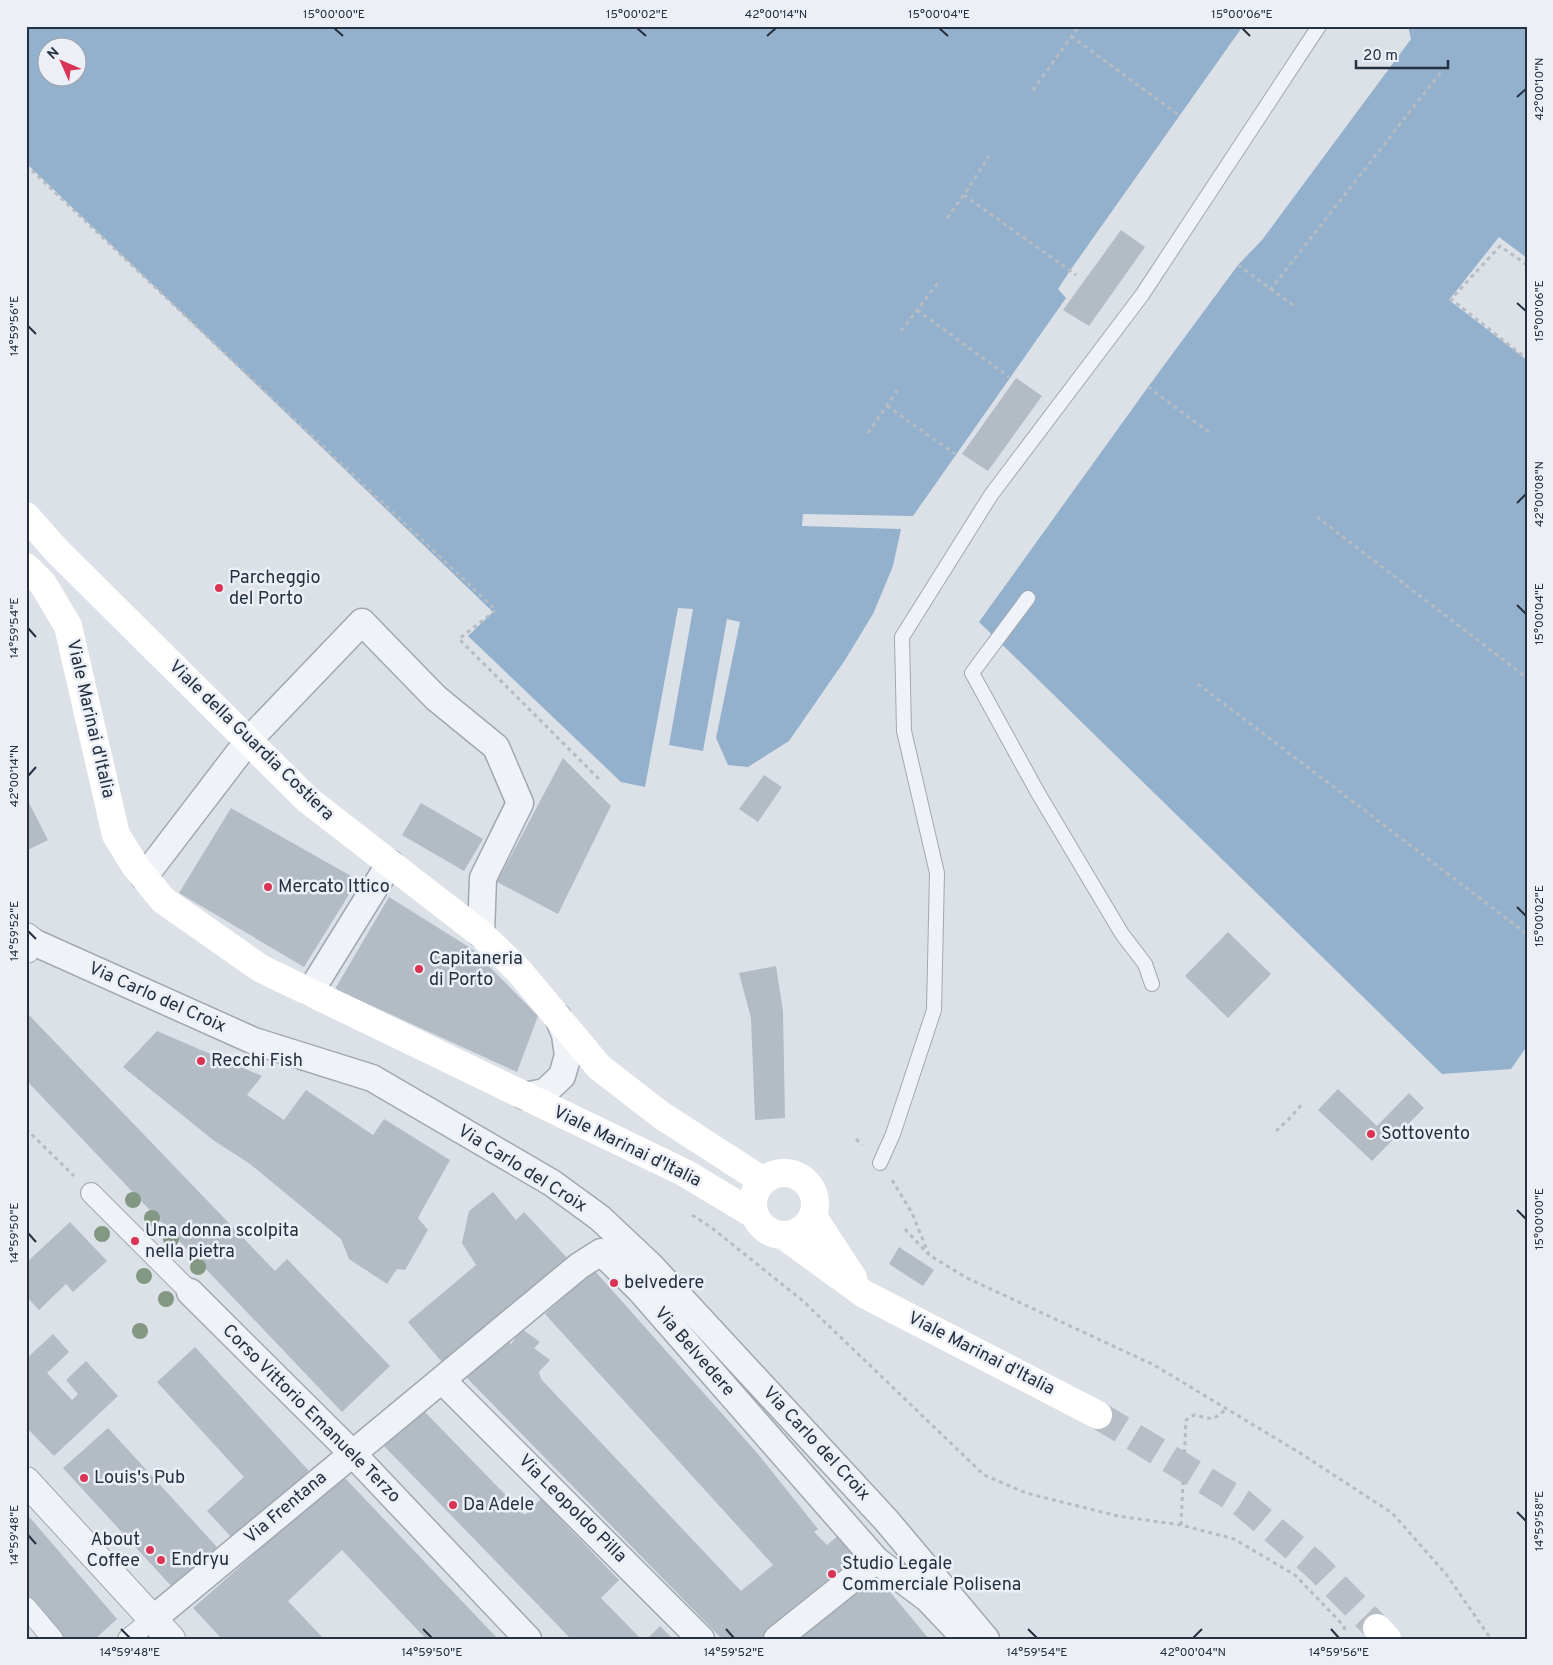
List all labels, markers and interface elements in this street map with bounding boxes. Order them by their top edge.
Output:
text: 15°00'00"E [303,7,365,23]
text: 15°00'02"E [606,7,668,23]
text: 42°00'14"N [745,7,807,23]
text: 15°00'04"E [908,7,970,23]
text: 15°00'06"E [1211,7,1273,23]
north arrow [38,38,88,88]
scale bar [1356,38,1448,70]
text: N [44,44,63,63]
text: 20 m [1363,47,1398,66]
text: 42°00'10"N [1532,57,1548,121]
text: 15°00'06"E [1532,280,1548,342]
text: 14°59'56"E [7,296,23,356]
text: 42°00'08"N [1532,461,1548,527]
place label: Parcheggio del Porto [229,567,320,611]
marker: Parcheggio del Porto [213,582,225,594]
text: 15°00'04"E [1532,583,1548,645]
text: 14°59'54"E [7,598,23,658]
street label: Viale Marinai d'Italia [61,638,119,800]
street label: Viale della Guardia Costiera [163,656,339,826]
text: 42°00'14"N [7,745,23,807]
place label: Mercato Ittico [278,876,390,899]
marker: Mercato Ittico [262,881,274,893]
text: 15°00'02"E [1532,885,1548,947]
text: 14°59'52"E [7,901,23,961]
place label: Capitaneria di Porto [429,948,523,992]
street label: Via Carlo del Croix [85,957,229,1039]
marker: Capitaneria di Porto [413,963,425,975]
place label: Recchi Fish [211,1050,303,1073]
marker: Recchi Fish [195,1055,207,1067]
street label: Viale Marinai d'Italia [549,1101,705,1193]
street label: Via Carlo del Croix [453,1120,591,1218]
place label: Sottovento [1381,1123,1470,1146]
marker: Sottovento [1365,1128,1377,1140]
text: 15°00'00"E [1532,1188,1548,1250]
text: 14°59'50"E [7,1203,23,1263]
place label: Una donna scolpita nella pietra [145,1220,299,1264]
marker: Una donna scolpita nella pietra [129,1235,141,1247]
place label: belvedere [624,1272,704,1295]
marker: belvedere [608,1277,620,1289]
street label: Via Belvedere [649,1302,739,1402]
street label: Viale Marinai d'Italia [904,1307,1058,1401]
street label: Corso Vittorio Emanuele Terzo [217,1320,405,1508]
street label: Via Carlo del Croix [757,1382,875,1506]
street label: Via Leopoldo Pilla [513,1450,631,1568]
place label: Louis's Pub [94,1467,185,1490]
street label: Via Frentana [240,1467,332,1549]
marker: Louis's Pub [78,1472,90,1484]
text: 14°59'58"E [1532,1491,1548,1551]
place label: Da Adele [463,1494,534,1517]
marker: Da Adele [447,1499,459,1511]
text: 14°59'48"E [7,1505,23,1565]
place label: About Coffee [86,1529,140,1573]
marker: About Coffee [144,1544,156,1556]
place label: Endryu [171,1549,229,1572]
place label: Studio Legale Commerciale Polisena [842,1553,1021,1597]
marker: Endryu [155,1554,167,1566]
marker: Studio Legale Commerciale Polisena [826,1568,838,1580]
text: 14°59'48"E [100,1645,160,1661]
text: 14°59'50"E [402,1645,462,1661]
text: 14°59'52"E [704,1645,764,1661]
text: 14°59'54"E [1007,1645,1067,1661]
text: 42°00'04"N [1160,1645,1226,1661]
text: 14°59'56"E [1309,1645,1369,1661]

